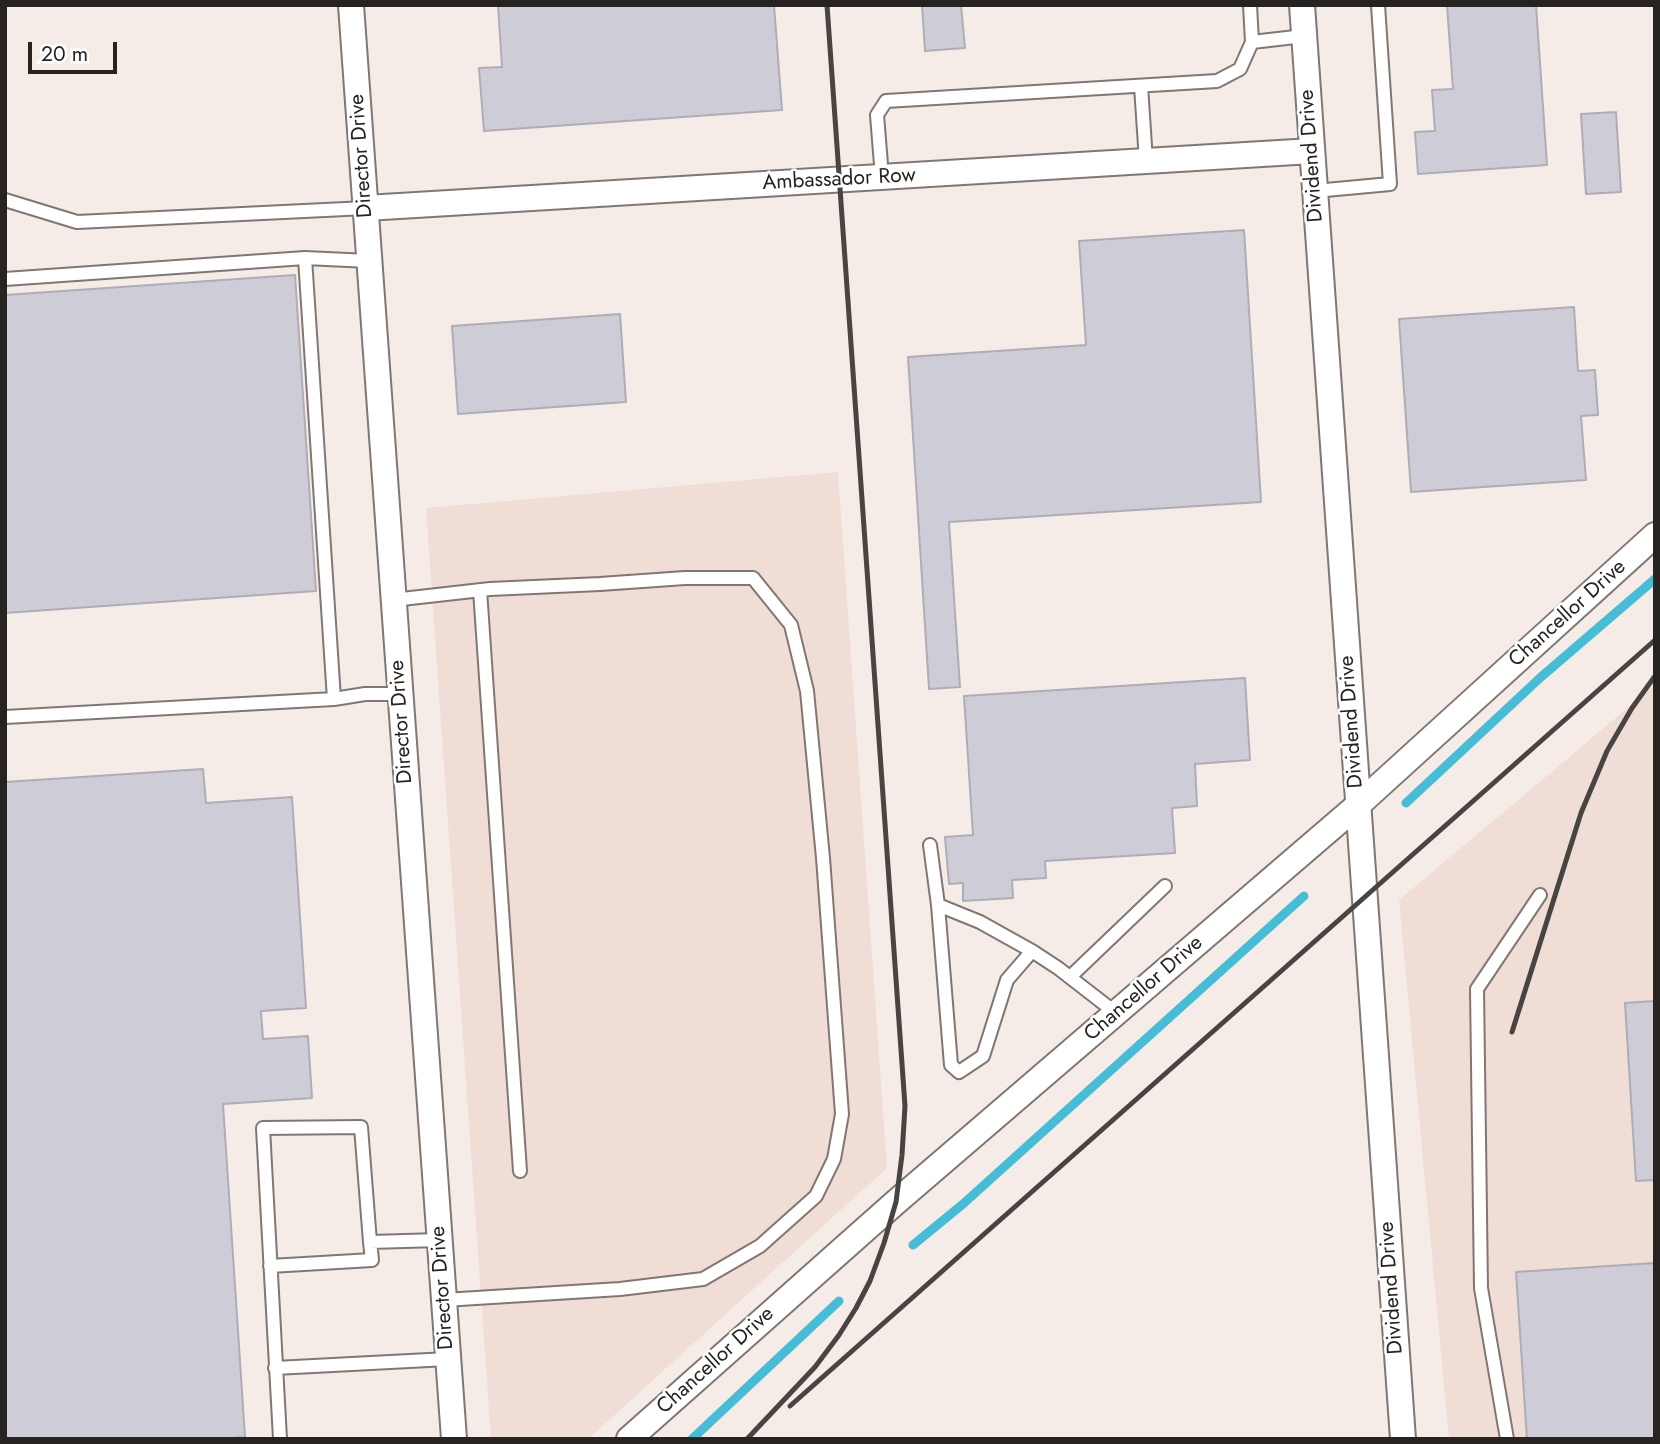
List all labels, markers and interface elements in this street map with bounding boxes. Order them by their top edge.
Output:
scale bar [32,28,121,72]
text: 20 m [41,39,88,69]
street label: Dividend Drive [1295,89,1329,223]
street label: Director Drive [345,93,379,219]
street label: Ambassador Row [762,163,916,197]
street label: Chancellor Drive [1504,555,1632,673]
street label: Dividend Drive [1335,655,1369,789]
street label: Director Drive [385,659,419,785]
street label: Chancellor Drive [1080,931,1208,1047]
street label: Dividend Drive [1375,1221,1409,1355]
street label: Director Drive [426,1225,460,1351]
street label: Chancellor Drive [652,1302,780,1420]

